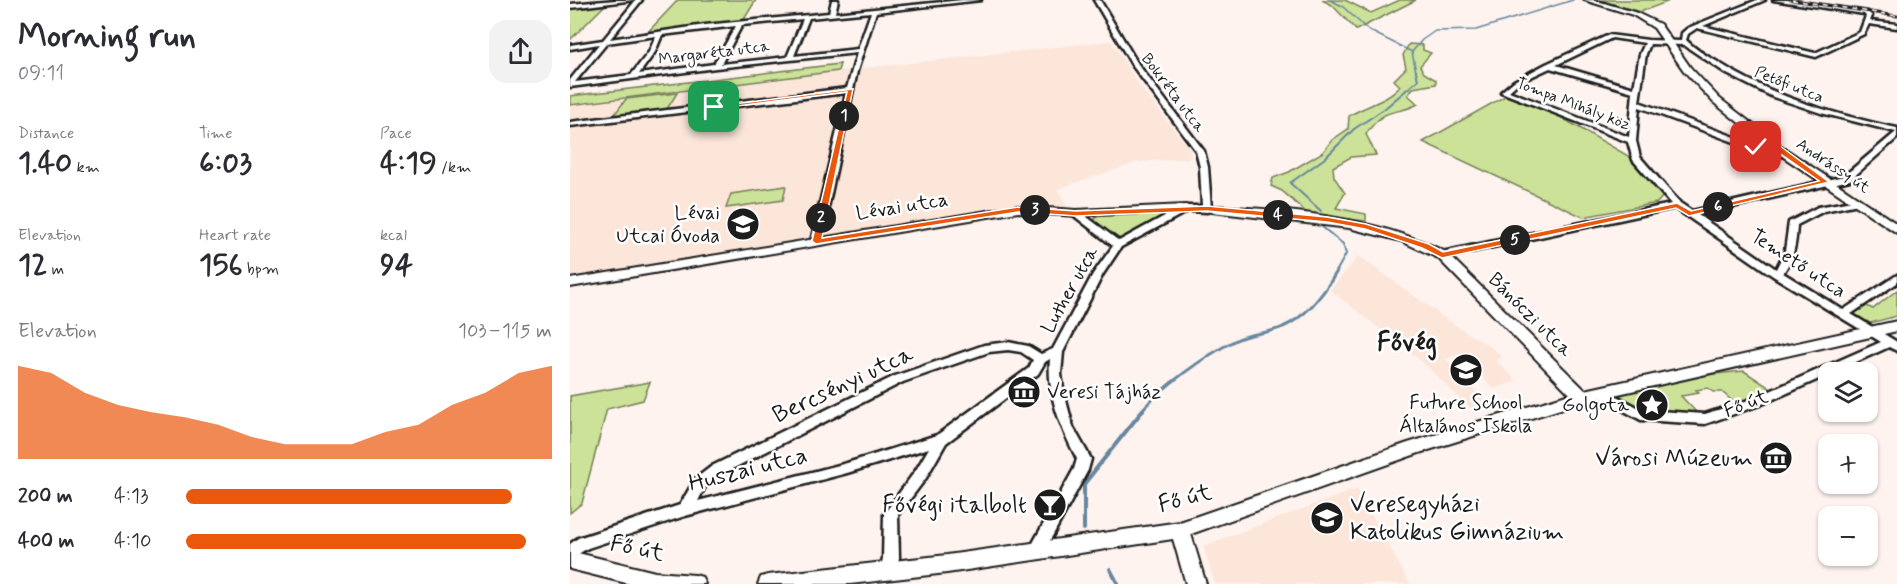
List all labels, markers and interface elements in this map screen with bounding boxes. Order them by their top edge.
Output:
text: Morning run [18,15,196,59]
button: share [489,20,552,83]
street label: Margaréta utca [657,36,771,71]
street label: Bokréta utca [1136,49,1210,137]
text: 09:11 [18,60,64,87]
street label: Petőfi utca [1751,62,1827,108]
street label: Tompa Mihály köz [1513,73,1633,135]
pin [688,81,739,132]
icon: arrive [697,90,730,123]
pin: 1 [829,101,859,131]
text: 1 [840,105,848,126]
pin [1730,121,1781,172]
text: Distance [18,123,74,144]
text: Time [199,123,233,144]
text: Pace [380,123,412,144]
icon: check [1739,130,1772,163]
street label: Andrássy út [1792,134,1874,199]
text: 1.40 [18,144,72,183]
text: 6:03 [199,144,252,183]
text: 4:19 [380,144,437,183]
text: km [72,157,100,178]
text: /km [437,157,471,178]
street label: Lévai utca [854,186,950,228]
pin: 6 [1703,192,1733,222]
pin: 3 [1020,195,1050,225]
text: 6 [1714,196,1722,217]
text: 3 [1031,199,1039,220]
place label: Lévai Utcai Óvoda [616,200,720,250]
pin: 4 [1263,200,1293,230]
pin: 2 [806,203,836,233]
text: 4 [1273,204,1283,225]
school or university icon: Lévai Utcai Óvoda [725,206,761,242]
text: 2 [817,207,825,228]
street label: Temető utca [1745,223,1851,305]
text: Elevation [18,225,81,246]
text: Heart rate [199,225,271,246]
text: kcal [380,225,407,246]
pin: 5 [1500,225,1530,255]
text: 5 [1510,229,1520,250]
street label: Luther utca [1035,241,1105,338]
text: 12 [18,246,47,285]
text: 156 [199,246,243,285]
text: 94 [380,246,413,285]
text: m [47,259,64,280]
text: bpm [243,259,279,280]
street label: Bánóczi utca [1482,267,1579,364]
text: Elevation [18,318,97,345]
text: 103–115 m [458,318,552,345]
district label: Fővég [1377,326,1437,361]
street label: Bercsényi utca [768,339,919,431]
school or university icon: Future School Általános Iskola [1448,352,1484,388]
map controls [1818,362,1878,566]
button: layers [1818,362,1878,422]
museum icon: Veresi Tájház [1006,374,1042,410]
place label: Veresi Tájház [1047,379,1162,406]
street label: Fő út [1720,383,1772,425]
place icon: Golgota [1634,387,1670,423]
place label: Future School Általános Iskola [1399,390,1533,440]
place label: Golgota [1562,392,1630,420]
button: + [1818,434,1878,494]
street label: Huszai utca [685,440,811,500]
museum icon: Városi Múzeum [1758,440,1794,476]
place label: Városi Múzeum [1595,443,1753,474]
street label: Fő út [1155,477,1215,521]
text: 200 m [18,483,73,510]
text: 4:13 [114,483,148,510]
bar icon: Fővégi italbolt [1032,487,1068,523]
place label: Veresegyházi Katolikus Gimnázium [1350,489,1564,548]
place label: Fővégi italbolt [882,490,1027,521]
school or university icon: Veresegyházi Katolikus Gimnázium [1309,500,1345,536]
button: − [1818,506,1878,566]
text: 400 m [18,528,74,555]
text: 4:10 [114,528,151,555]
street label: Fő út [607,528,667,570]

